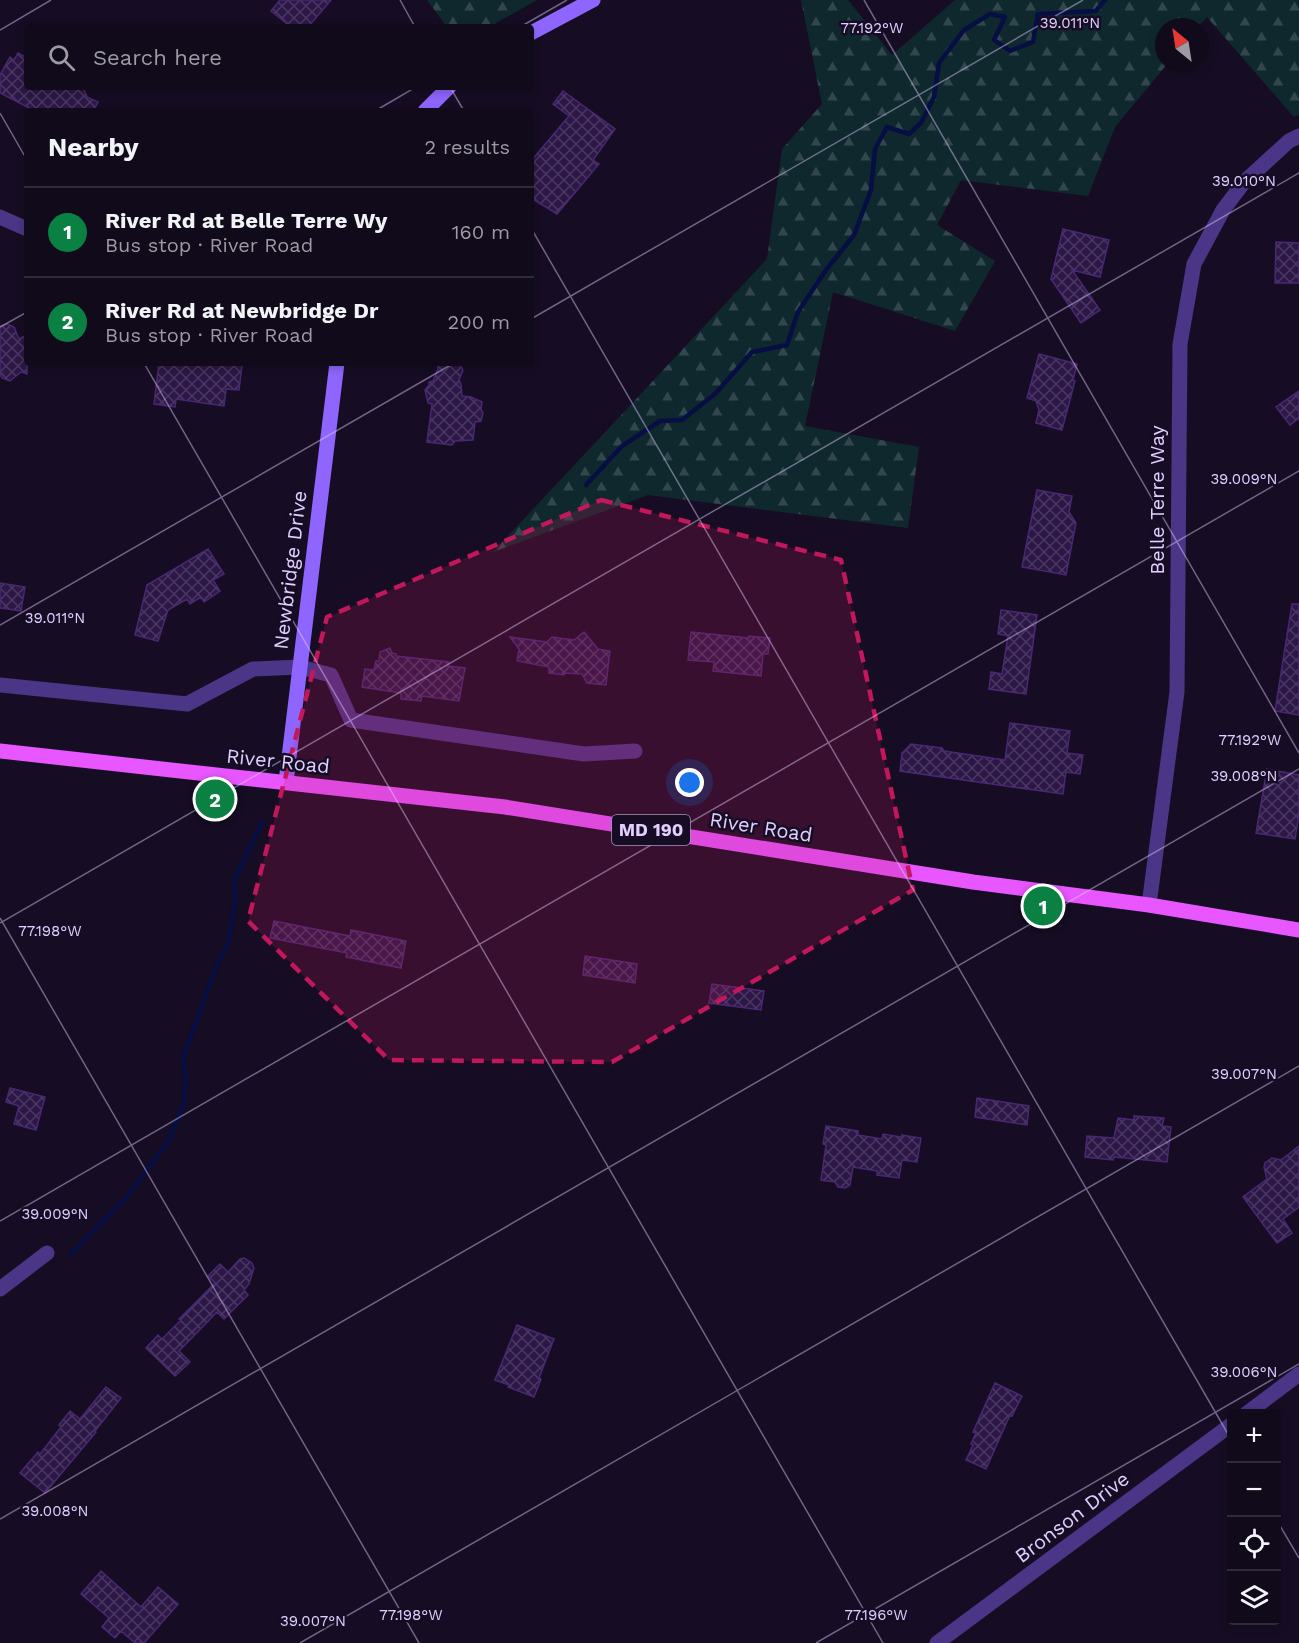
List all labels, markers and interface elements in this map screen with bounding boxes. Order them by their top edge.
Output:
text: 39.011°N [1040,14,1100,32]
north arrow [1155,18,1209,72]
text: 77.192°W [841,19,903,37]
search box [24,24,534,90]
icon: search [45,41,78,74]
text: Search here [93,45,222,70]
text: Nearby [48,132,139,162]
text: 2 results [425,135,510,159]
text: 39.010°N [1212,172,1276,190]
text: River Rd at Belle Terre Wy [105,208,388,233]
text: 1 [63,220,72,244]
text: 160 m [452,220,510,244]
text: Bus stop · River Road [105,233,313,257]
text: River Rd at Newbridge Dr [105,298,379,323]
text: 2 [62,310,73,334]
text: 200 m [448,310,510,334]
text: Bus stop · River Road [105,323,313,347]
street label: Belle Terre Way [1145,425,1169,575]
text: 39.009°N [1210,470,1278,488]
street label: Newbridge Drive [268,489,312,651]
text: 39.011°N [25,609,85,627]
text: 77.192°W [1219,731,1281,749]
street label: River Road [225,744,331,778]
text: 39.008°N [1210,767,1278,785]
your location [675,768,704,797]
pin: 2 [196,776,234,822]
street label: River Road [708,807,814,847]
road number: MD 190 [612,815,690,845]
pin: 1 [1024,884,1062,928]
text: 77.198°W [18,922,82,940]
text: 39.007°N [1211,1065,1277,1083]
text: 39.009°N [21,1205,89,1223]
text: 39.006°N [1210,1363,1278,1381]
map controls [1227,1409,1281,1625]
button: + [1227,1409,1281,1463]
button: − [1227,1463,1281,1517]
street label: Bronson Drive [1010,1466,1134,1568]
text: 39.008°N [21,1502,89,1520]
button: locate [1227,1517,1281,1571]
button: layers [1227,1571,1281,1625]
text: 77.198°W [379,1606,443,1624]
text: 77.196°W [844,1606,908,1624]
text: 39.007°N [280,1612,346,1630]

